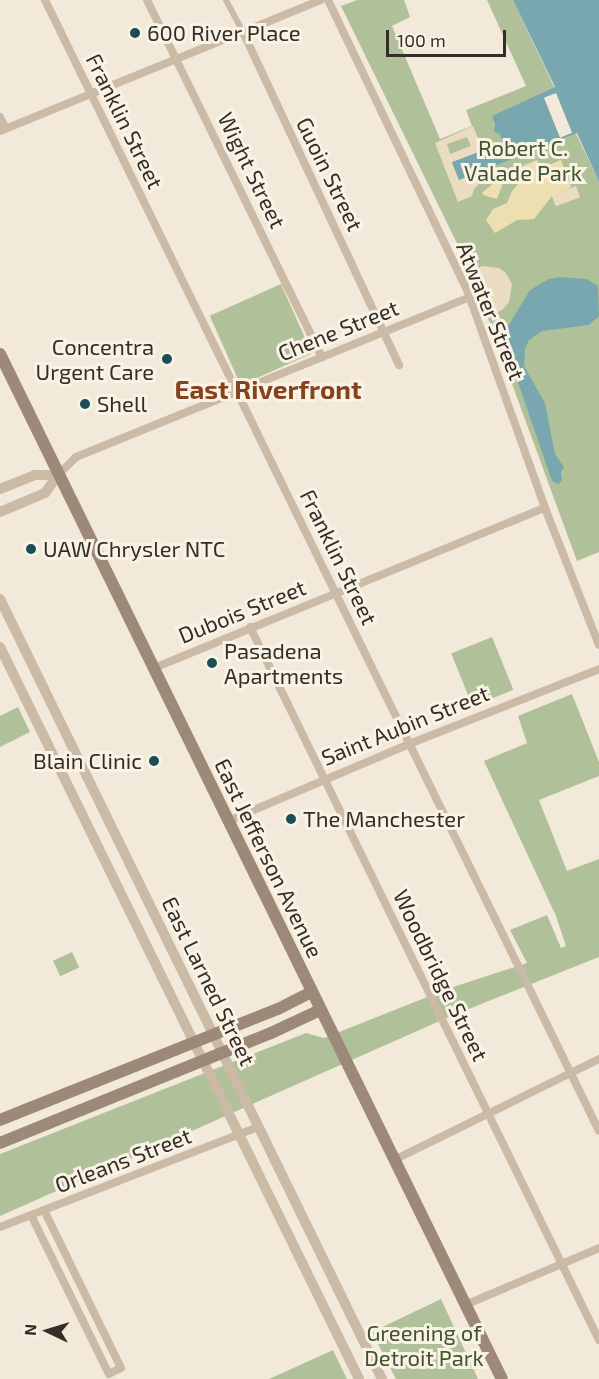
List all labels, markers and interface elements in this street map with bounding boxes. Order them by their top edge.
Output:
scale bar [389,18,509,56]
place label: 600 River Place [147,20,301,46]
marker: 600 River Place [128,26,142,40]
text: 100 m [397,29,446,51]
street label: Franklin Street [81,49,169,193]
street label: Wight Street [213,108,291,232]
street label: Guoin Street [291,113,369,235]
park label: Robert C. Valade Park [464,134,582,186]
street label: Atwater Street [451,238,531,384]
street label: Chene Street [274,294,402,366]
place label: Concentra Urgent Care [36,333,154,384]
marker: Concentra Urgent Care [158,350,176,368]
district label: East Riverfront [174,373,362,405]
place label: Shell [97,391,147,417]
marker: Shell [78,397,92,411]
street label: Franklin Street [295,485,383,629]
place label: UAW Chrysler NTC [43,536,226,562]
marker: UAW Chrysler NTC [24,542,38,556]
street label: Dubois Street [175,574,309,648]
place label: Pasadena Apartments [224,637,343,688]
marker: Pasadena Apartments [205,656,219,670]
street label: Saint Aubin Street [317,679,493,771]
place label: Blain Clinic [33,748,142,774]
marker: Blain Clinic [147,754,161,768]
street label: East Jefferson Avenue [209,754,329,962]
place label: The Manchester [303,806,465,832]
marker: The Manchester [284,812,298,826]
street label: Woodbridge Street [388,885,494,1065]
street label: East Larned Street [157,892,261,1070]
street label: Orleans Street [51,1122,195,1198]
north arrow [18,1301,78,1361]
park label: Greening of Detroit Park [364,1319,484,1370]
text: N [20,1323,39,1336]

